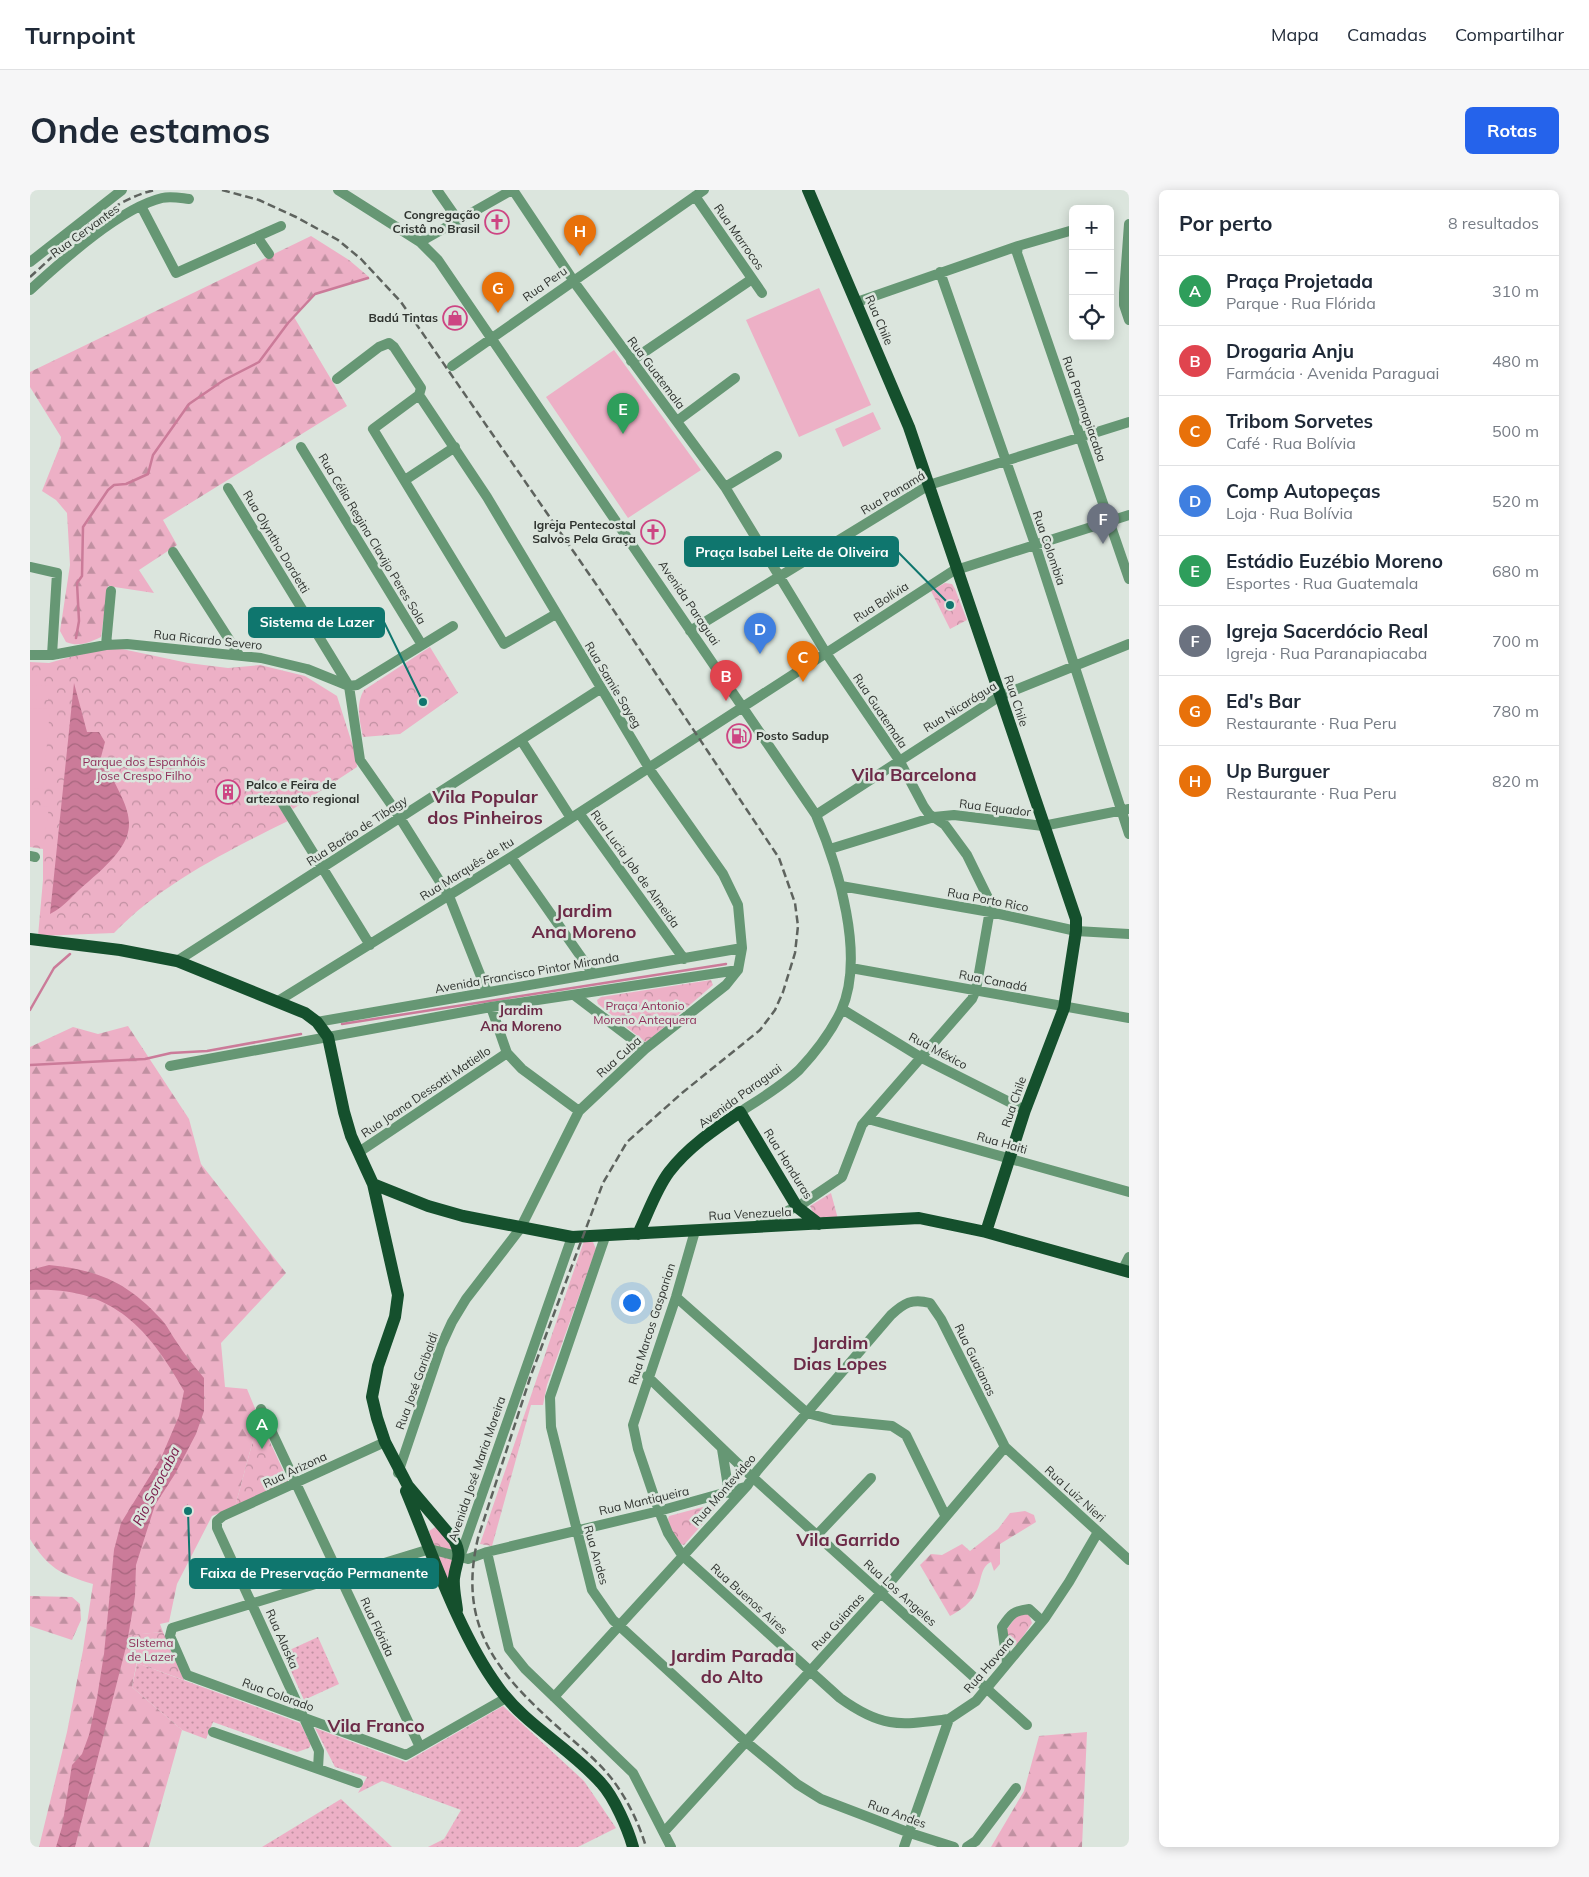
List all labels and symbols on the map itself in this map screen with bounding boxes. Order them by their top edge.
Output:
street label: Rua Cervantes [47,200,122,261]
street label: Rua Marrocos [711,201,768,273]
place label: Congregação Cristâ no Brasil [392,207,480,236]
church icon: Congregação Cristâ no Brasil [484,209,510,235]
pin: H [564,215,596,256]
street label: Rua Peru [520,263,570,304]
pin: G [482,272,514,313]
street label: Rua Chile [862,292,897,347]
shop icon: Badú Tintas [442,305,468,331]
place label: Badú Tintas [369,310,438,325]
street label: Rua Guatemala [624,333,689,412]
street label: Rua Paranapiacaba [1059,354,1110,464]
pin: E [607,393,639,434]
street label: Rua Célia Regina Clavijo Peres Sola [315,451,430,627]
street label: Rua Panamá [858,468,928,518]
street label: Rua Olyntho Dordetti [240,488,313,596]
pin: F [1087,503,1119,544]
street label: Rua Colombia [1030,509,1069,587]
place label: Igreja Pentecostal Salvos Pela Graça [532,517,636,546]
church icon: Igreja Pentecostal Salvos Pela Graça [640,519,666,545]
callout: Praça Isabel Leite de Oliveira [685,537,898,566]
text: Praça Isabel Leite de Oliveira [695,543,889,561]
street label: Avenida Paraguai [655,557,723,648]
street label: Rua Bolívia [850,578,911,625]
callout: Sistema de Lazer [249,608,384,637]
text: Sistema de Lazer [260,613,375,631]
pin: D [744,613,776,654]
street label: Rua Ricardo Severo [153,626,263,653]
street label: Rua Samie Sayeg [582,639,645,731]
pin: C [787,641,819,682]
pin: B [710,660,742,701]
street label: Rua Guatemala [850,670,911,751]
street label: Rua Chile [1001,673,1032,728]
street label: Rua Nicarágua [920,678,999,735]
fuel station icon: Posto Sadup [726,723,752,749]
place label: Posto Sadup [756,728,829,743]
park label: Parque dos Espanhóis Jose Crespo Filho [83,754,206,783]
district label: Vila Barcelona [850,763,977,786]
place label: Palco e Feira de artezanato regional [246,777,359,806]
building icon: Palco e Feira de artezanato regional [215,779,241,805]
district label: Vila Popular dos Pinheiros [427,785,543,829]
street label: Rua Barão de Tibagy [303,792,411,869]
street label: Rua Equador [958,796,1032,819]
street label: Rua Lucia Job de Almeida [588,807,683,931]
street label: Rua Marquês de Itu [417,834,517,904]
street label: Rua Porto Rico [946,884,1030,915]
district label: Jardim Ana Moreno [531,899,637,943]
street label: Avenida Francisco Pintor Miranda [434,949,620,996]
street label: Rua Canadá [958,967,1029,994]
park label: Praça Antonio Moreno Antequera [593,998,697,1027]
district label: Jardim Ana Moreno [480,1001,562,1035]
street label: Rua México [906,1029,970,1072]
street label: Rua Cuba [593,1033,644,1081]
street label: Rua Joana Dessotti Matiello [358,1043,493,1141]
street label: Avenida Paraguai [695,1060,784,1131]
street label: Rua Chile [998,1074,1029,1129]
street label: Rua Honduras [761,1126,816,1202]
street label: Rua Haiti [975,1128,1029,1157]
street label: Rua Venezuela [708,1204,792,1223]
street label: Rua Marcos Gasparian [625,1261,678,1386]
your location [619,1290,645,1316]
street label: Rua Guaianas [951,1321,999,1398]
street label: Rua José Garibaldi [392,1330,441,1432]
district label: Jardim Dias Lopes [793,1331,887,1375]
street label: Avenida José Maria Moreira [445,1394,508,1543]
pin: A [246,1408,278,1449]
water label: Rio Sorocaba [128,1443,184,1529]
street label: Rua Arizona [260,1448,329,1491]
street label: Rua Montevideo [688,1451,759,1529]
street label: Rua Luiz Nieri [1042,1462,1109,1525]
street label: Rua Mantiqueira [597,1483,690,1518]
street label: Rua Andes [581,1523,612,1586]
district label: Vila Garrido [795,1528,900,1551]
street label: Rua Los Angeles [861,1556,940,1629]
callout: Faixa de Preservação Permanente [190,1559,438,1588]
street label: Rua Buenos Aires [708,1560,791,1637]
text: Faixa de Preservação Permanente [200,1564,428,1582]
street label: Rua Guianas [808,1590,867,1653]
street label: Rua Flórida [357,1595,398,1659]
street label: Rua Alaska [263,1607,302,1671]
street label: Rua Havana [960,1633,1017,1696]
park label: SIstema de Lazer [127,1635,175,1664]
district label: Jardim Parada do Alto [670,1644,794,1688]
street label: Rua Colorado [240,1675,316,1715]
district label: Vila Franco [326,1714,425,1737]
street label: Rua Andes [866,1796,928,1831]

